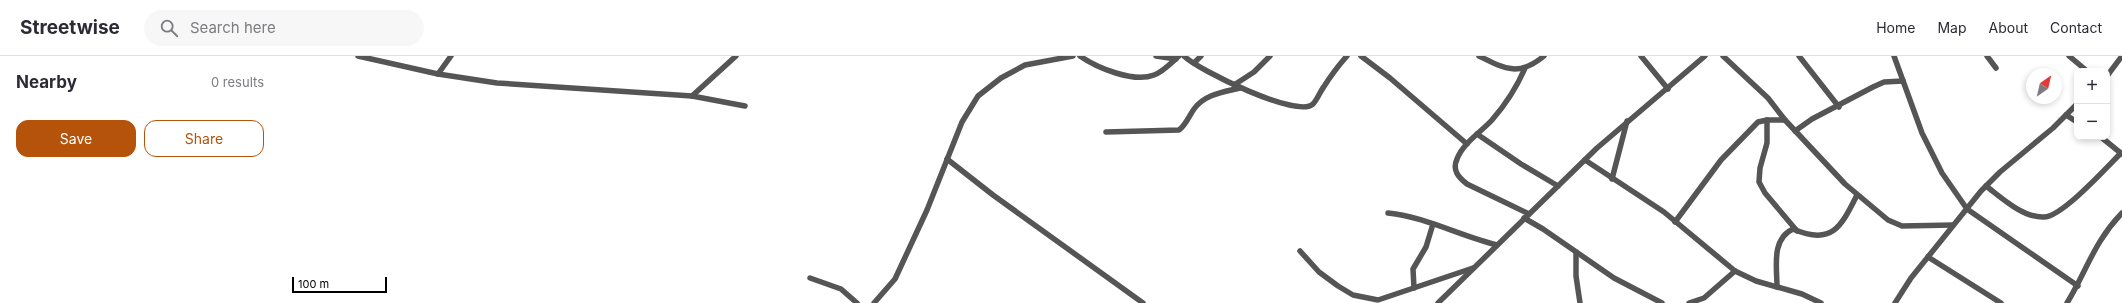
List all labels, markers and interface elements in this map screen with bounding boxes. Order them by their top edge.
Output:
search box [144,10,424,46]
text: Streetwise [20,16,120,39]
icon: search [158,17,180,39]
text: Search here [190,18,276,37]
text: Home [1876,19,1915,36]
text: Map [1937,19,1967,36]
text: About [1989,19,2028,36]
text: Contact [2050,19,2102,36]
north arrow [2026,68,2062,104]
map controls [2074,68,2110,140]
button: + [2074,68,2110,104]
text: Nearby [16,72,77,92]
text: 0 results [211,74,264,90]
button: − [2074,104,2110,140]
button: Save [16,120,136,157]
button: Share [144,120,264,157]
scale bar [292,275,387,294]
text: 100 m [298,277,329,291]

